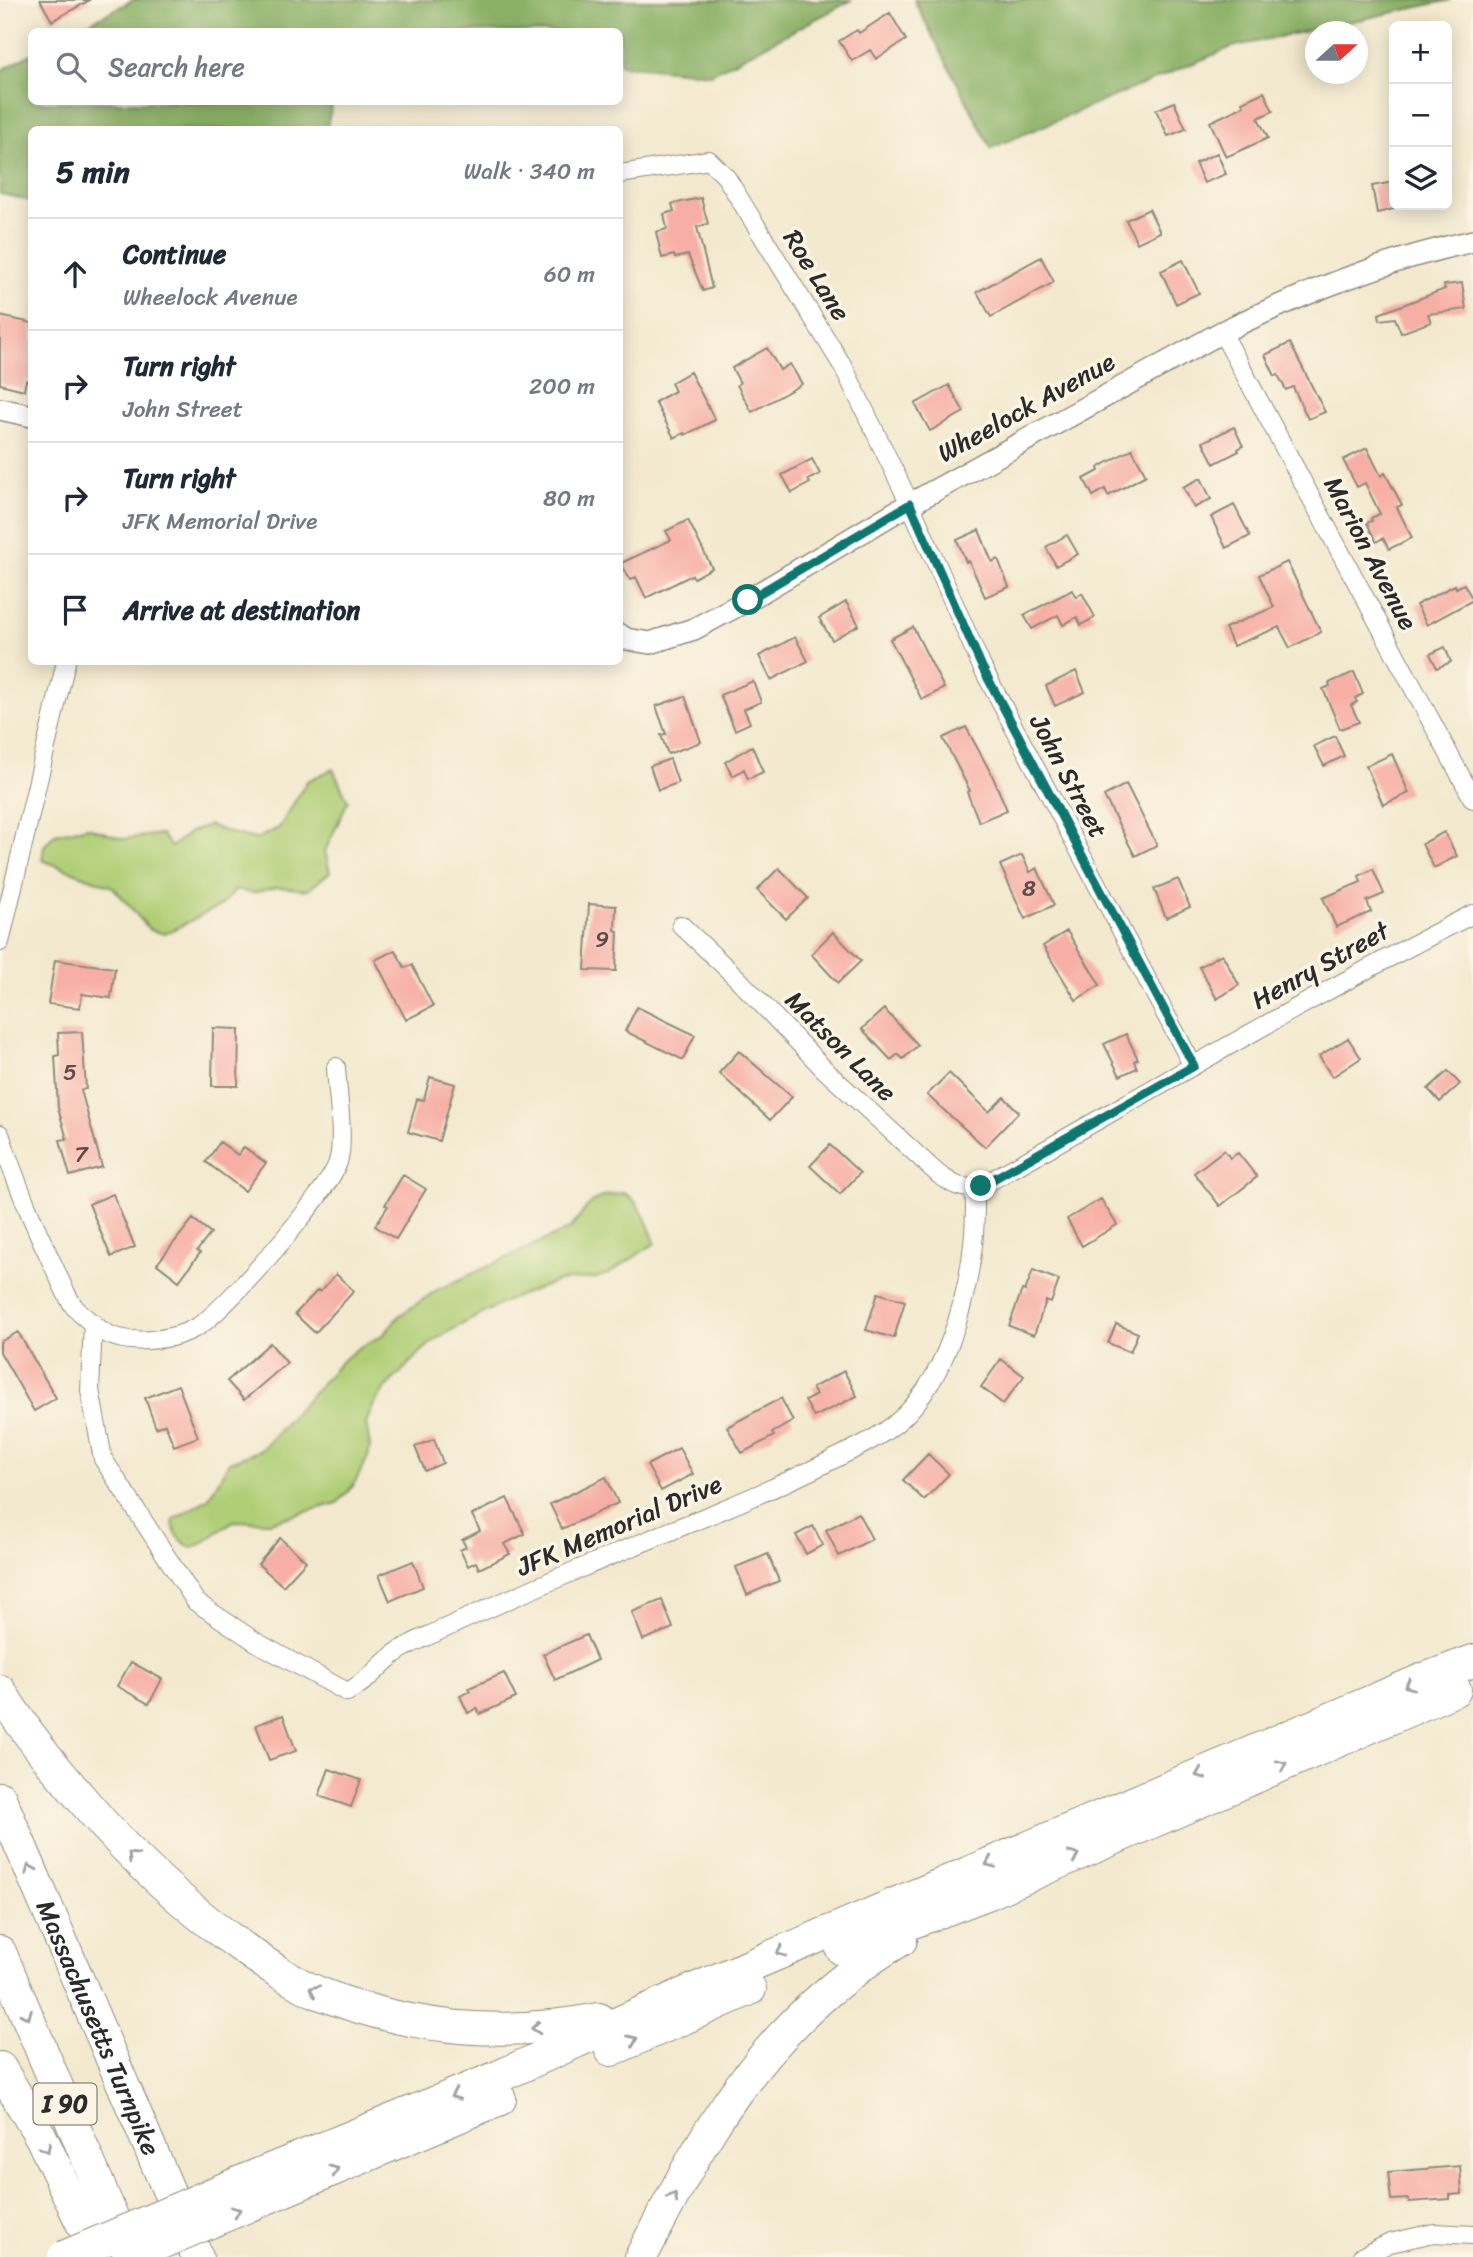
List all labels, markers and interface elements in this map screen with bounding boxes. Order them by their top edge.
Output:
north arrow [1305,21,1368,84]
map controls [1389,21,1452,210]
button: + [1389,21,1452,84]
search box [28,28,623,105]
text: Search here [108,44,245,90]
icon: search [52,48,90,86]
button: − [1389,84,1452,147]
text: 5 min [56,145,130,199]
button: layers [1389,147,1452,210]
text: Walk · 340 m [464,151,595,192]
street label: Roe Lane [771,220,863,330]
text: Continue [123,231,226,277]
text: 60 m [544,254,595,295]
icon: ahead [56,255,94,293]
text: Wheelock Avenue [123,277,298,318]
street label: Wheelock Avenue [929,339,1124,475]
text: Turn right [123,343,236,389]
text: 200 m [529,366,595,407]
icon: right [56,367,94,405]
text: John Street [123,389,243,430]
text: Turn right [123,455,236,501]
street label: Marion Avenue [1311,468,1431,639]
text: 80 m [543,478,595,519]
icon: right [56,479,94,517]
text: JFK Memorial Drive [123,501,317,542]
route start [732,584,763,615]
text: Arrive at destination [123,587,360,633]
icon: arrive [56,591,94,629]
street label: John Street [1016,705,1121,847]
house number: 8 [1022,868,1036,909]
street label: Henry Street [1242,907,1399,1022]
house number: 9 [595,919,609,960]
street label: Matson Lane [774,979,908,1113]
house number: 5 [63,1052,77,1093]
house number: 7 [74,1134,89,1175]
route end [965,1170,996,1201]
street label: JFK Memorial Drive [508,1461,729,1589]
one-way arrow [1404,1677,1416,1691]
one-way arrow [1275,1759,1288,1773]
one-way arrow [1194,1766,1206,1780]
one-way arrow [1067,1850,1079,1864]
one-way arrow [127,1851,140,1864]
one-way arrow [985,1855,997,1869]
one-way arrow [24,1864,38,1876]
street label: Massachusetts Turnpike [23,1892,174,2163]
one-way arrow [776,1944,788,1958]
one-way arrow [309,1984,321,1998]
one-way arrow [19,2008,33,2020]
one-way arrow [530,2020,541,2035]
one-way arrow [626,2034,638,2048]
road number: I 90 [34,2084,96,2124]
one-way arrow [449,2086,461,2100]
one-way arrow [38,2141,52,2153]
one-way arrow [328,2164,340,2178]
one-way arrow [665,2191,678,2204]
one-way arrow [229,2205,241,2219]

